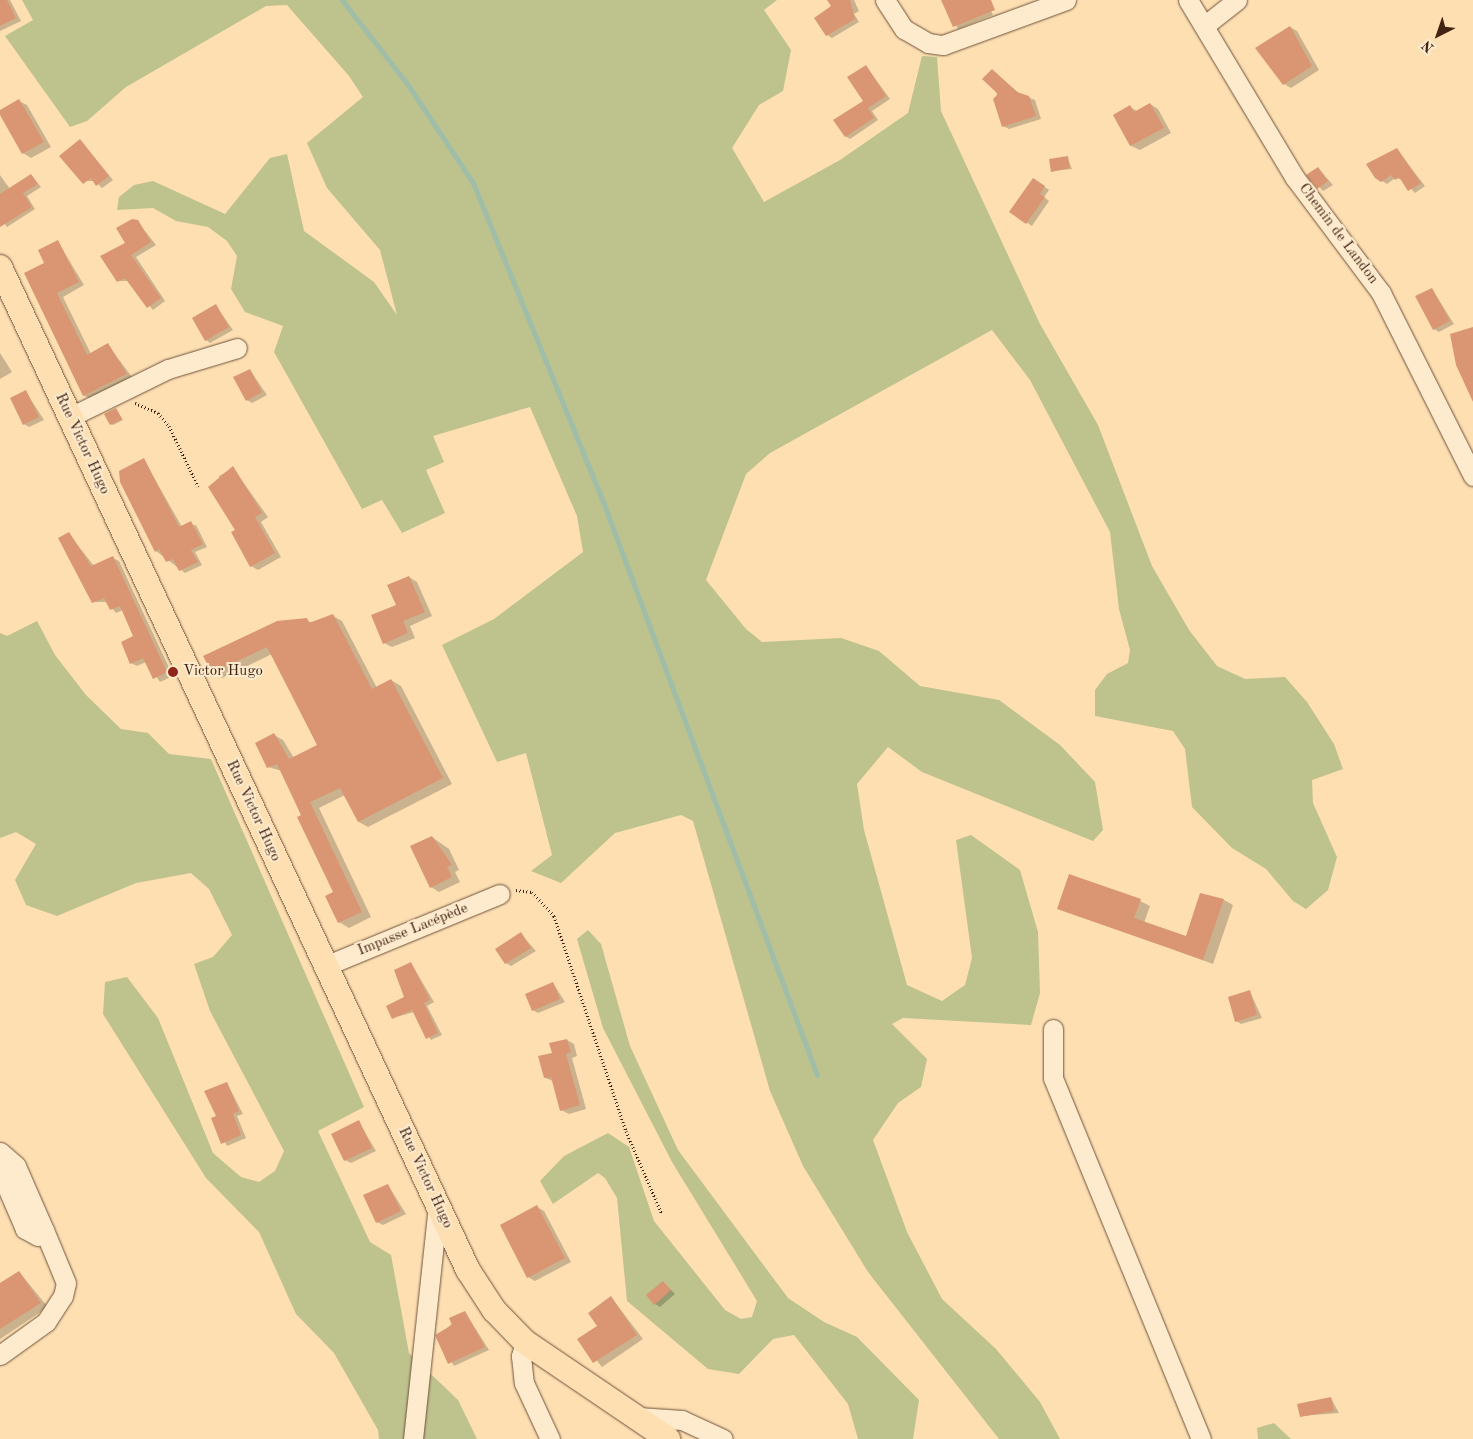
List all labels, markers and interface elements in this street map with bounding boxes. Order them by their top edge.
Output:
north arrow [1413,10,1463,60]
text: N [1420,38,1437,55]
street label: Chemin de Landon [1294,180,1382,288]
street label: Rue Victor Hugo [51,390,113,498]
place label: Victor Hugo [183,663,263,681]
marker: Victor Hugo [167,666,179,678]
street label: Rue Victor Hugo [222,757,284,865]
street label: Impasse Lacépède [355,900,471,960]
street label: Rue Victor Hugo [394,1124,456,1232]

